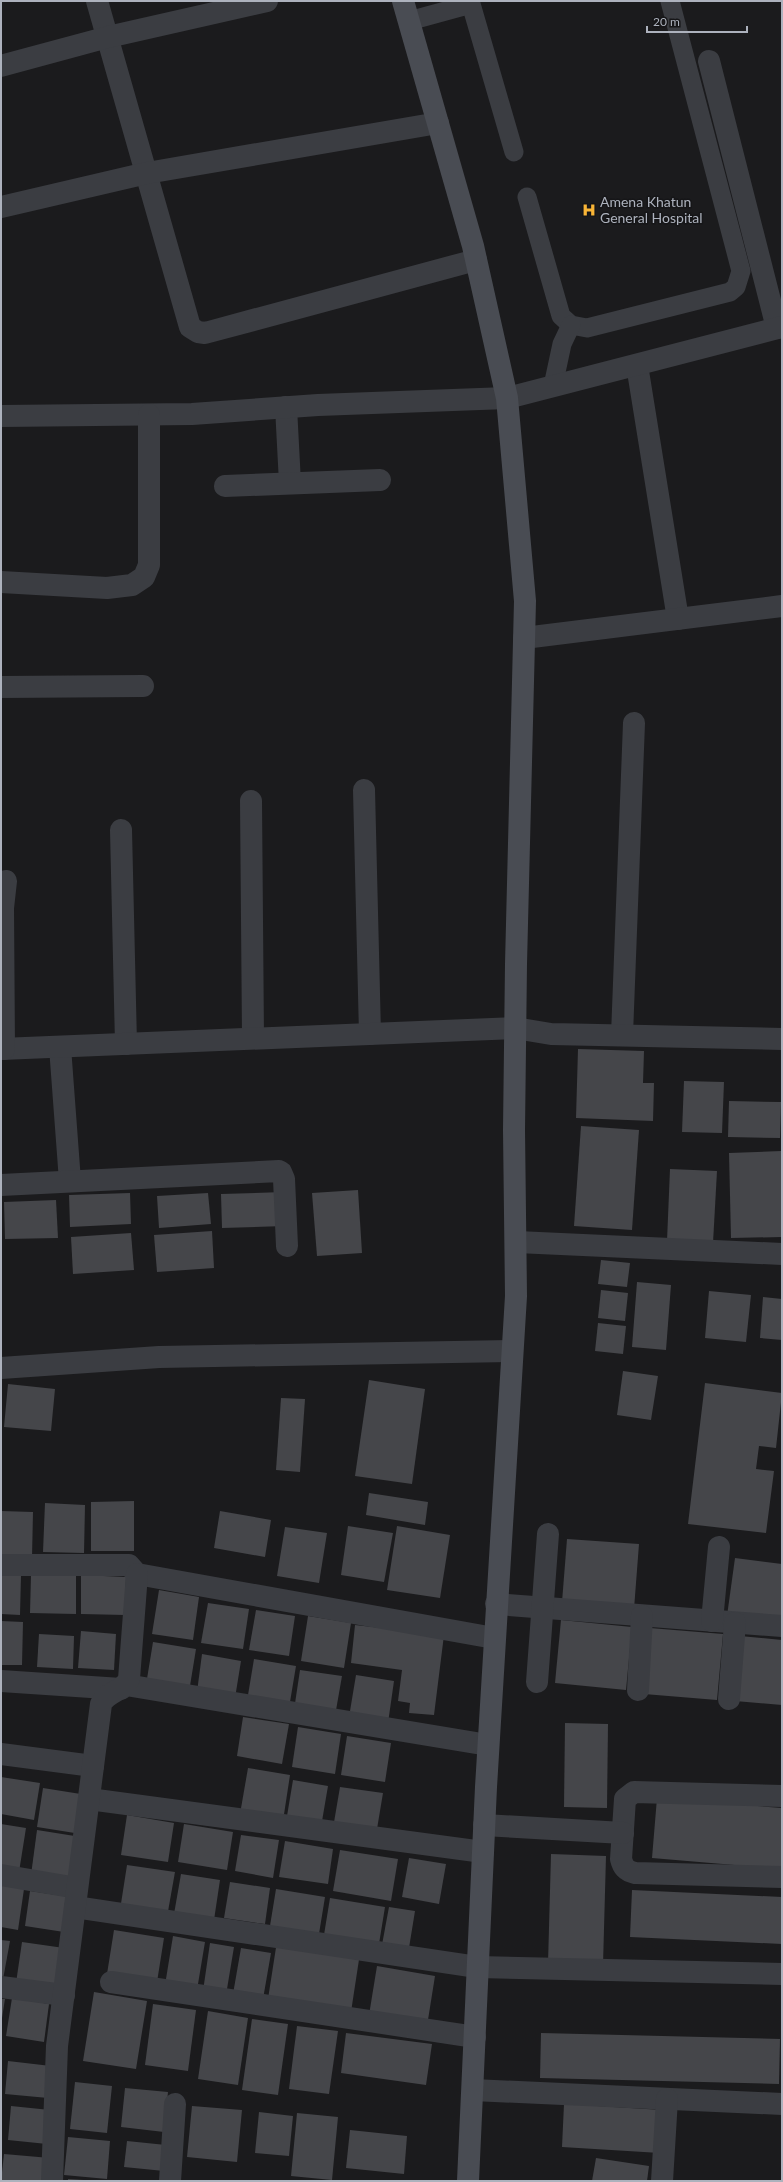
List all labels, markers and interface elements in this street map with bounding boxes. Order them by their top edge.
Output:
scale bar [647,8,747,34]
text: 20 m [653,14,680,29]
place label: Amena Khatun General Hospital [600,193,703,226]
hospital icon: Amena Khatun General Hospital [581,202,597,218]

